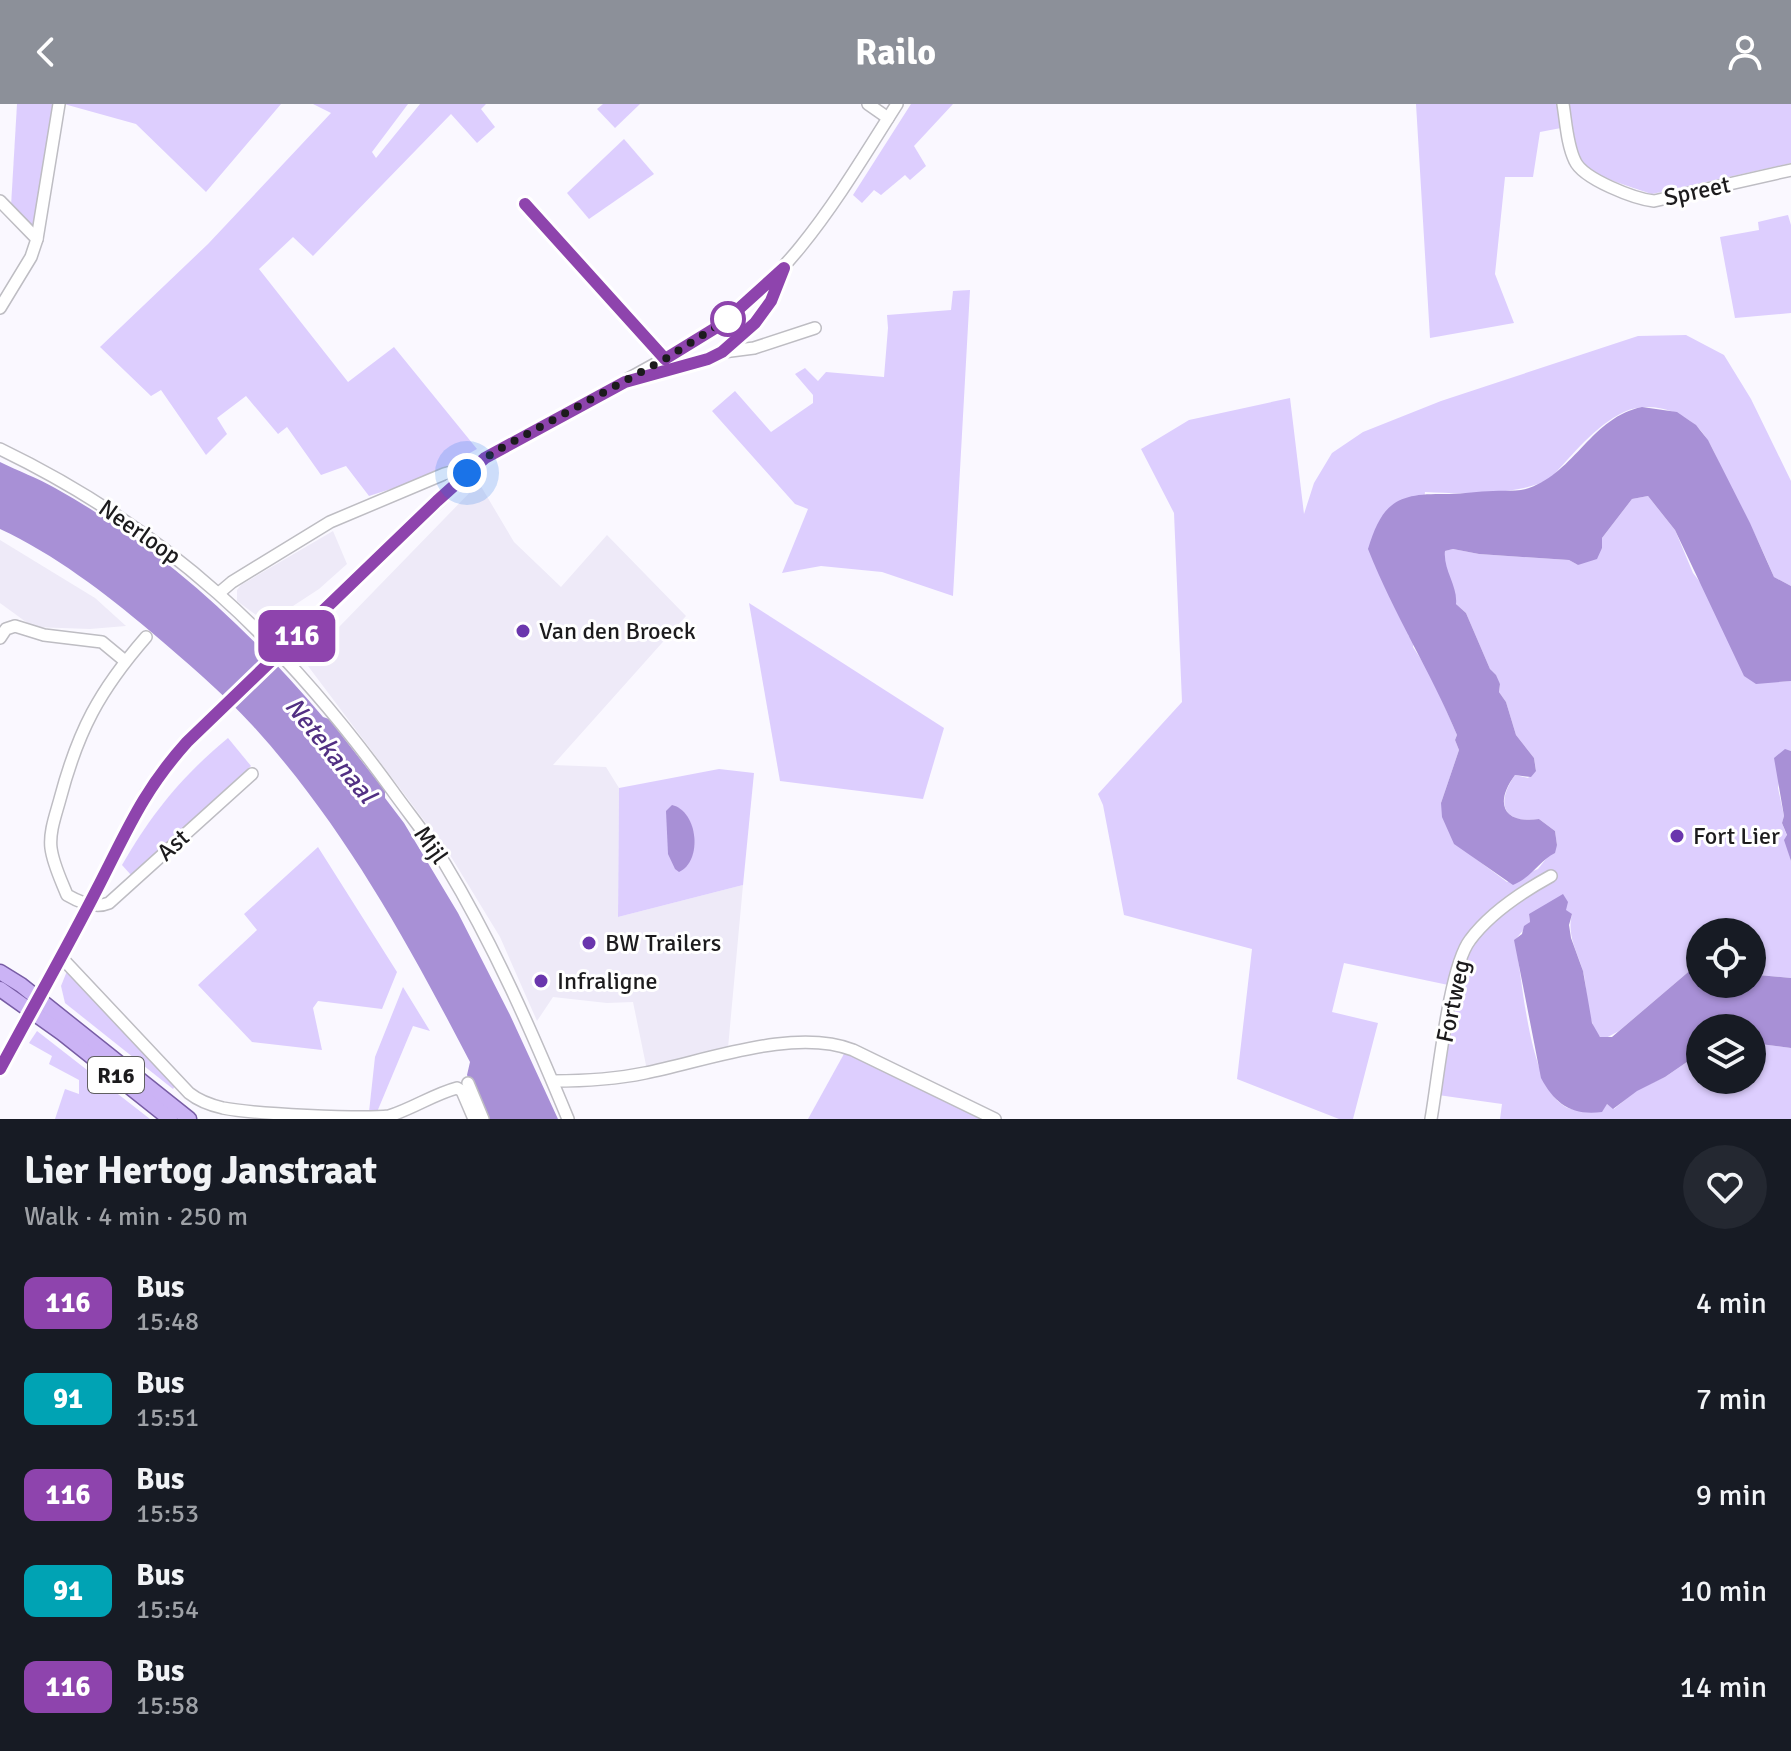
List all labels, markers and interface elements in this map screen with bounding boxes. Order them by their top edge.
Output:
icon: back [24,30,68,74]
text: Railo [855,30,936,75]
icon: person [1723,30,1767,74]
street label: Spreet [1661,169,1733,213]
unlabelled marker [711,302,745,336]
your location [447,453,487,493]
street label: Neerloop [93,493,187,571]
line badge: 116 [251,610,343,662]
place label: Van den Broeck [539,616,696,646]
text: 116 [274,619,320,653]
marker: Van den Broeck [514,622,532,640]
water label: Netekanaal [278,691,384,812]
street label: Mijl [407,820,455,870]
place label: Fort Lier [1693,821,1780,851]
street label: Ast [150,823,196,867]
marker: Fort Lier [1668,827,1686,845]
map controls [1686,918,1766,1094]
button: locate [1686,918,1766,998]
place label: BW Trailers [605,928,721,958]
marker: BW Trailers [580,934,598,952]
street label: Fortweg [1430,957,1476,1045]
place label: Infraligne [557,966,658,996]
marker: Infraligne [532,972,550,990]
button: layers [1686,1014,1766,1094]
road number: R16 [88,1057,144,1093]
button: heart [1683,1145,1767,1229]
text: Lier Hertog Janstraat [24,1147,377,1194]
text: Walk · 4 min · 250 m [24,1201,248,1233]
text: Bus [136,1269,184,1306]
text: 4 min [1696,1285,1767,1322]
text: 116 [45,1286,91,1320]
text: 15:48 [136,1306,199,1338]
text: Bus [136,1365,184,1402]
text: 7 min [1696,1381,1767,1418]
text: 91 [53,1382,83,1416]
text: 15:51 [136,1402,199,1434]
text: Bus [136,1461,184,1498]
text: 9 min [1696,1477,1767,1514]
text: 116 [45,1478,91,1512]
text: 15:53 [136,1498,199,1530]
text: Bus [136,1557,184,1594]
text: 10 min [1680,1573,1767,1610]
text: 91 [53,1574,83,1608]
text: 15:54 [136,1594,199,1626]
text: Bus [136,1653,184,1690]
text: 14 min [1680,1669,1767,1706]
text: 116 [45,1670,91,1704]
text: 15:58 [136,1690,199,1722]

